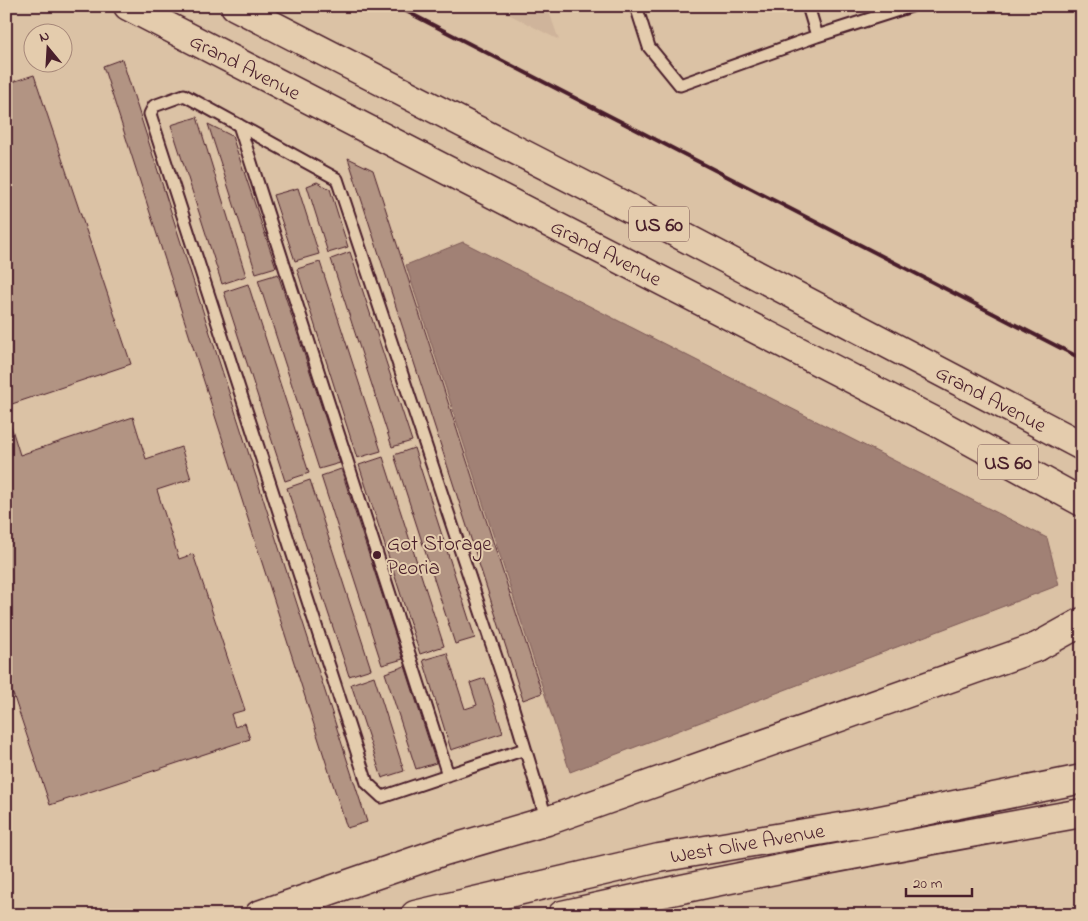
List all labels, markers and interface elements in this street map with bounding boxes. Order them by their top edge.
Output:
north arrow [22,22,72,72]
text: N [37,26,52,49]
street label: Grand Avenue [184,27,306,110]
road number: US 60 [629,206,689,242]
street label: Grand Avenue [545,213,667,295]
street label: Grand Avenue [930,359,1052,442]
road number: US 60 [978,444,1038,480]
place label: Got Storage Peoria [387,530,492,584]
marker: Got Storage Peoria [371,549,383,561]
street label: West Olive Avenue [668,817,828,873]
scale bar [906,866,972,898]
text: 20 m [913,873,943,895]

